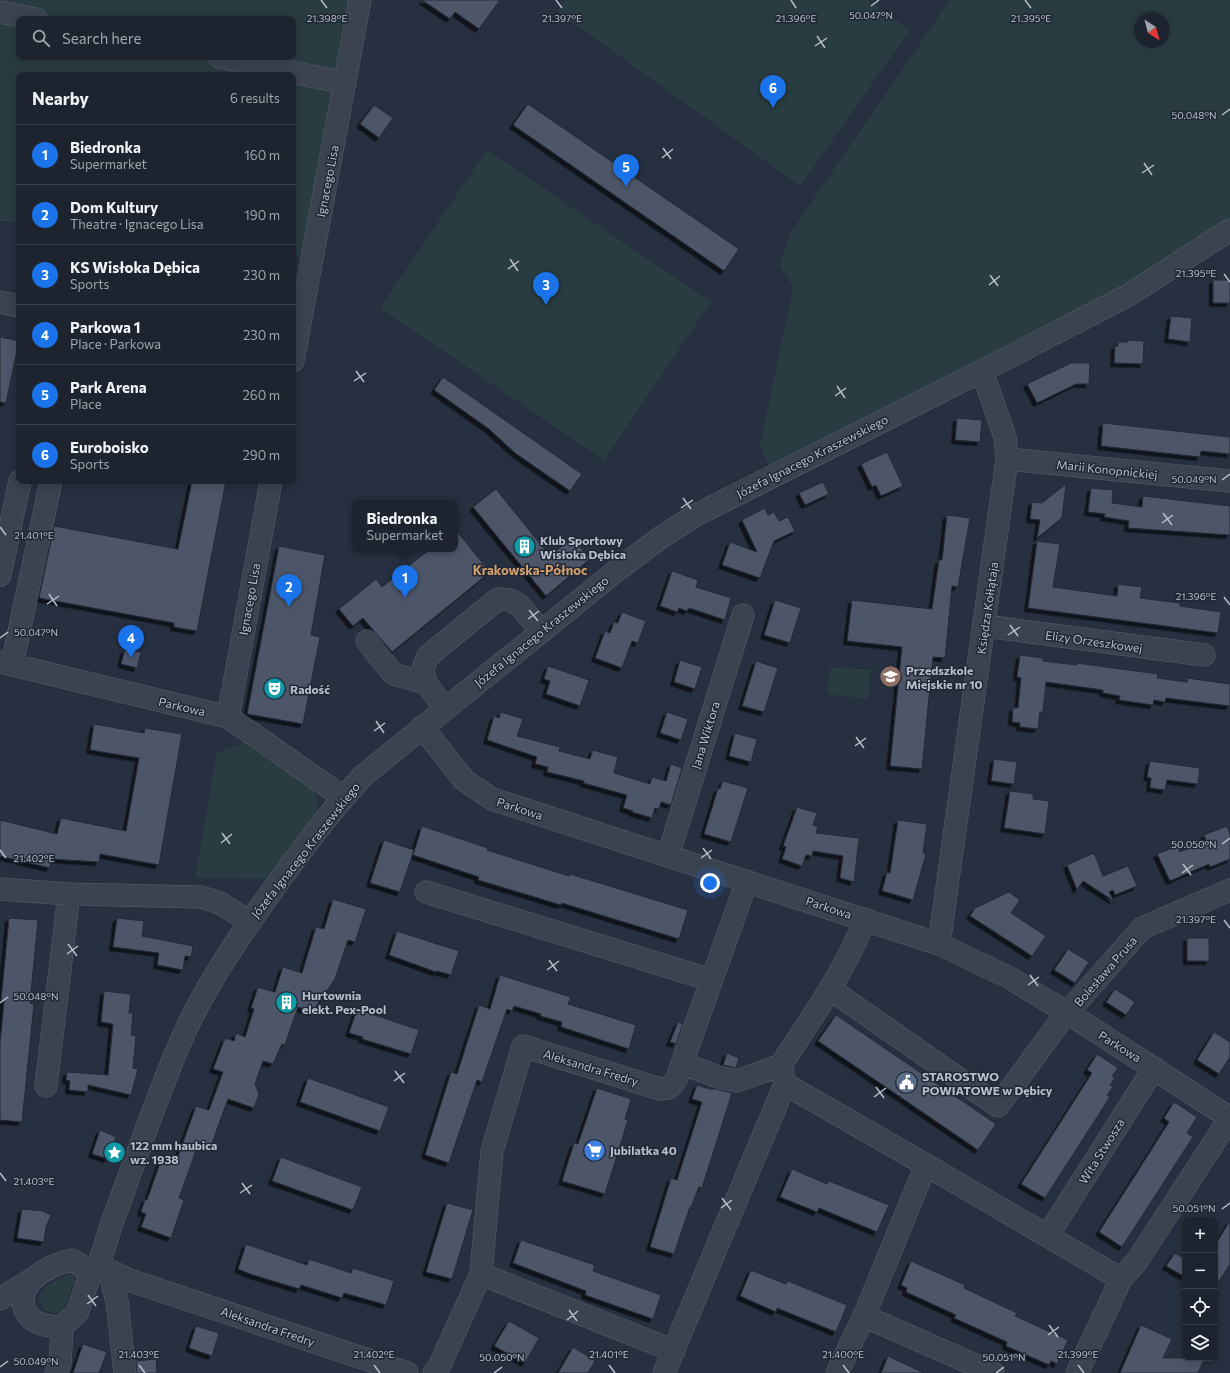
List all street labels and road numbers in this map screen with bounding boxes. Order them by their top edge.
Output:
street label: Ignacego Lisa [313,144,341,218]
street label: Józefa Ignacego Kraszewskiego [734,412,891,501]
street label: Marii Konopnickiej [1056,457,1158,481]
street label: Księdza Kołłątaja [974,561,1000,655]
street label: Ignacego Lisa [236,562,262,636]
street label: Józefa Ignacego Kraszewskiego [471,573,611,690]
street label: Elizy Orzeszkowej [1045,627,1143,655]
street label: Parkowa [157,694,207,718]
street label: Jana Wiktora [688,699,723,771]
street label: Józefa Ignacego Kraszewskiego [248,779,363,921]
street label: Parkowa [495,794,545,822]
street label: Parkowa [804,893,854,921]
street label: Bolesława Prusa [1071,933,1139,1009]
street label: Parkowa [1096,1027,1144,1065]
street label: Aleksandra Fredry [542,1046,640,1088]
street label: Wita Stwosza [1075,1116,1127,1186]
street label: Aleksandra Fredry [219,1303,317,1349]

